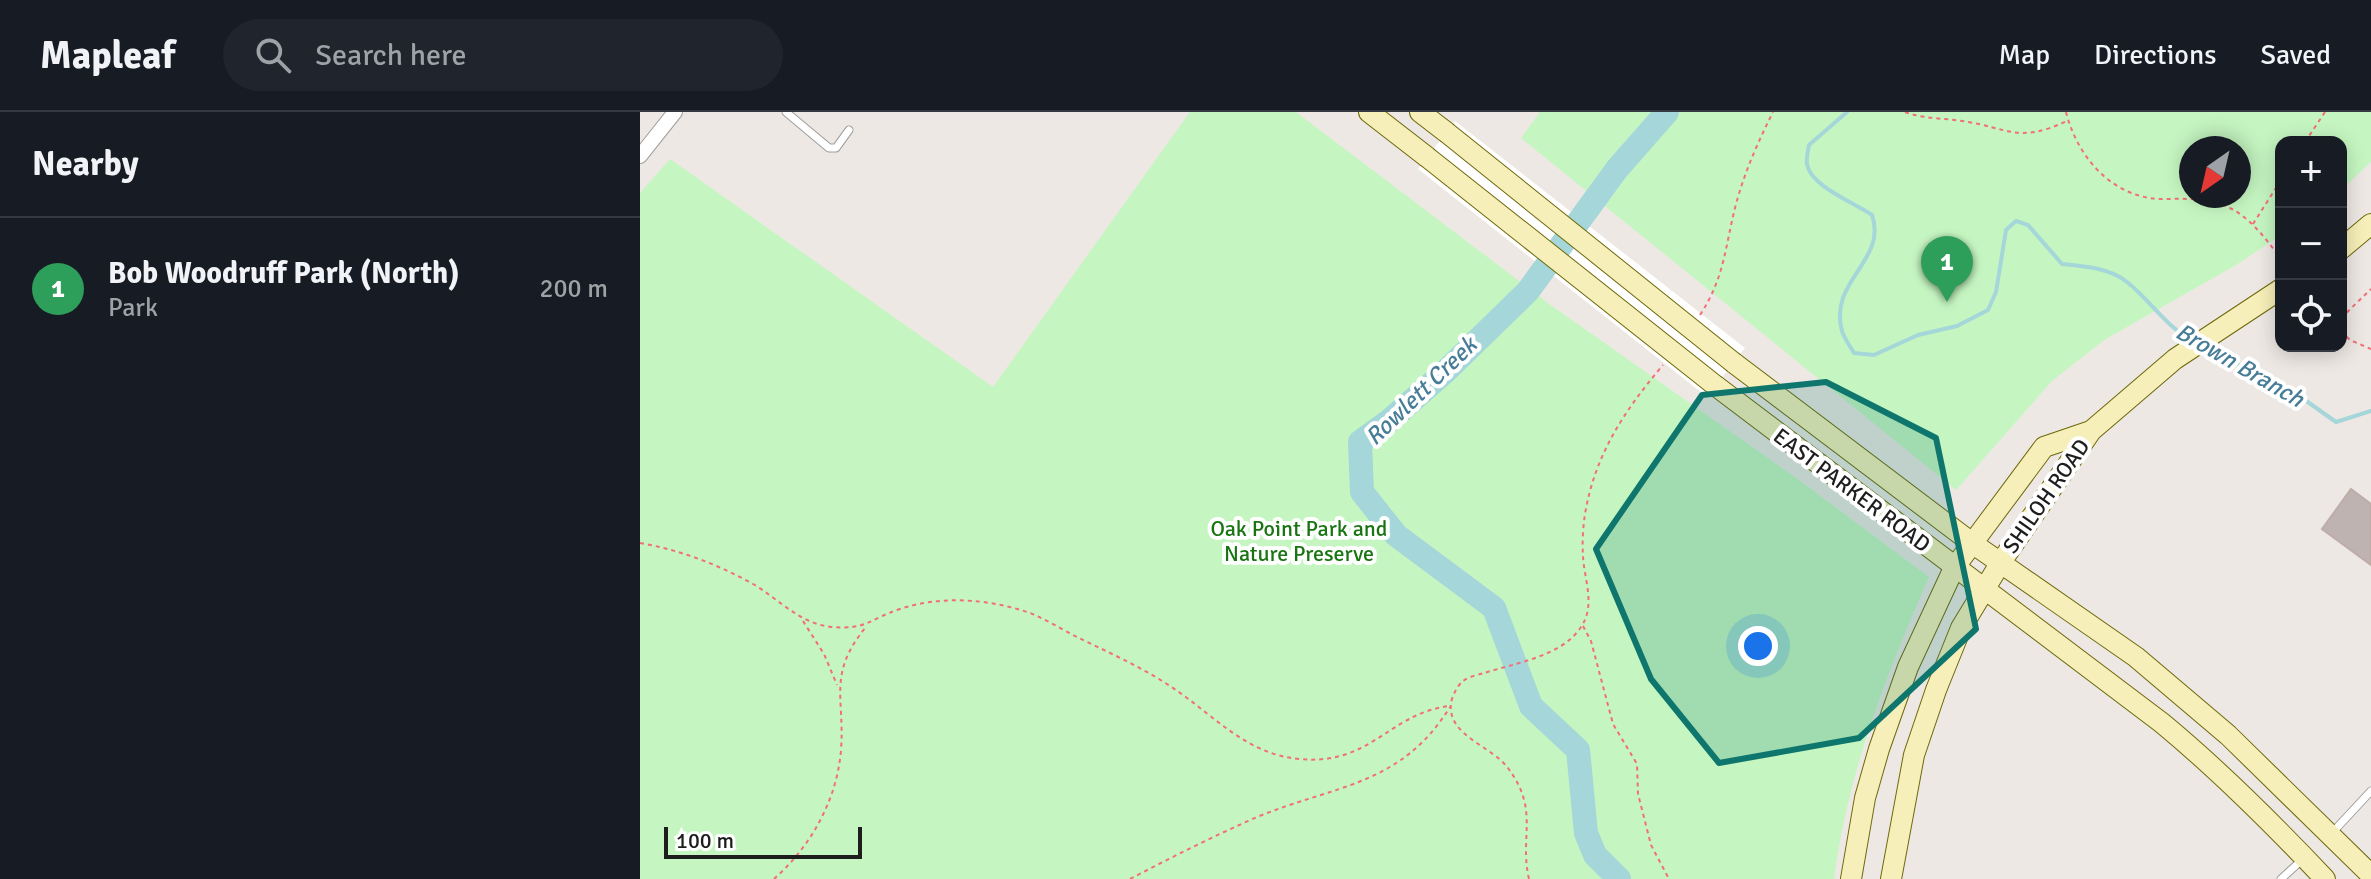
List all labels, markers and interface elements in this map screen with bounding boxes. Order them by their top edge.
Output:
search box [223,19,783,91]
text: Mapleaf [40,32,175,79]
icon: search [251,33,295,77]
text: Search here [315,37,467,74]
text: Map [1998,38,2050,72]
text: Directions [2094,38,2216,72]
text: Saved [2260,38,2331,72]
north arrow [2179,136,2251,208]
map controls [2275,136,2347,352]
button: + [2275,136,2347,208]
text: Nearby [32,143,139,185]
button: − [2275,208,2347,280]
pin: 1 [1921,236,1973,302]
text: Bob Woodruff Park (North) [108,255,459,292]
text: 1 [51,273,65,305]
text: 200 m [539,273,608,305]
button: locate [2275,280,2347,352]
text: Park [108,292,158,324]
water label: Brown Branch [2171,316,2310,414]
water label: Rowlett Creek [1359,329,1484,452]
street label: EAST PARKER ROAD [1768,422,1936,558]
street label: SHILOH ROAD [1997,434,2095,558]
park label: Oak Point Park and Nature Preserve [1211,515,1387,567]
your location [1738,626,1778,666]
scale bar [664,823,862,859]
text: 100 m [676,827,734,854]

